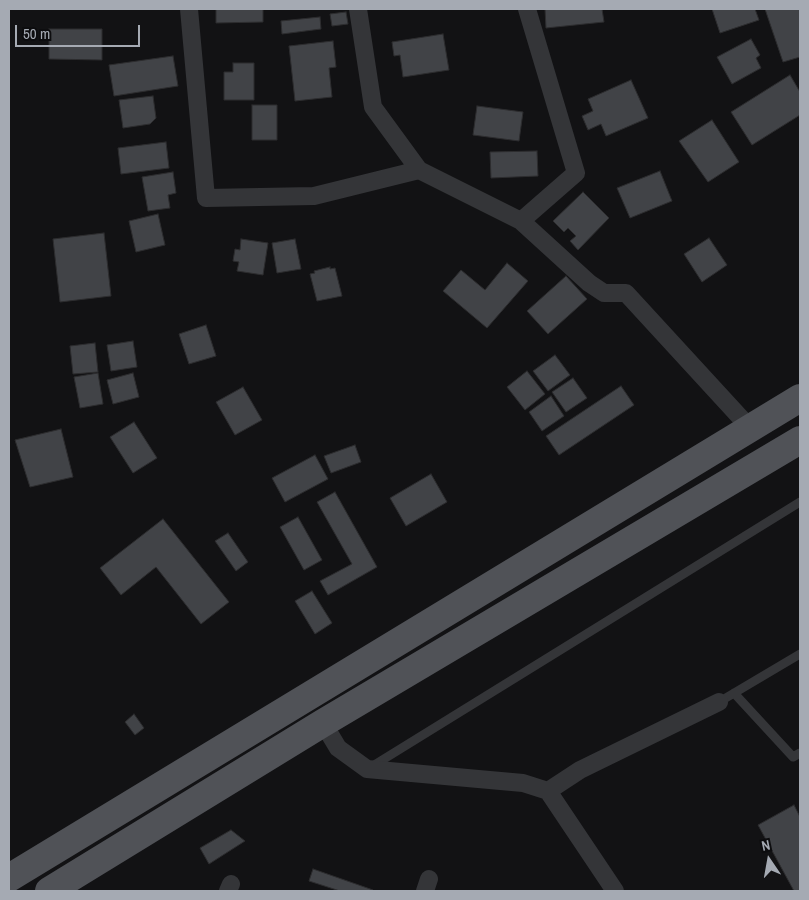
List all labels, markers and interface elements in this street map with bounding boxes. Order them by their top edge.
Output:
scale bar [18,15,142,47]
text: 50 m [23,23,50,44]
north arrow [744,835,794,885]
text: N [760,836,772,855]

